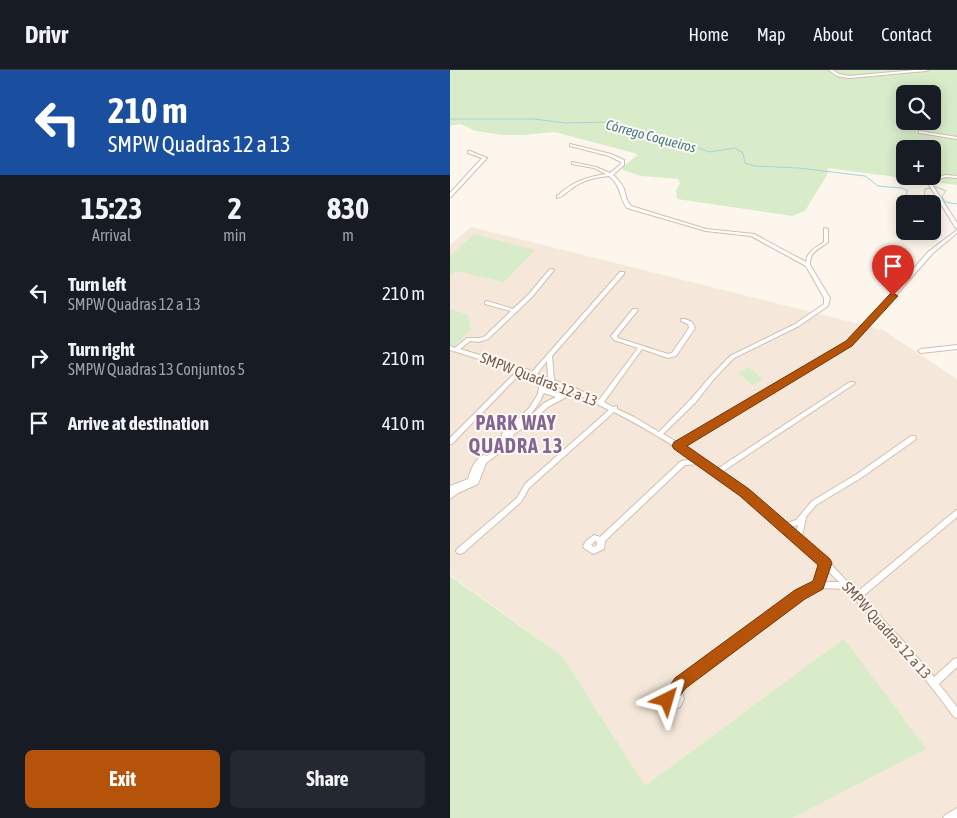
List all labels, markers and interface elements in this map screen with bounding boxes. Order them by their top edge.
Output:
text: Drivr [25,21,68,48]
text: Home [689,24,729,45]
text: Map [757,24,786,45]
text: About [814,24,853,45]
text: Contact [881,24,932,45]
map controls [896,85,941,240]
button: search [896,85,941,130]
icon: left [25,90,90,155]
text: 210 m [108,90,187,130]
water label: Córrego Coqueiros [604,116,698,156]
text: SMPW Quadras 12 a 13 [108,131,291,157]
button: + [896,140,941,185]
text: 15:23 [81,191,142,225]
text: 2 [228,191,242,225]
text: 830 [327,191,369,225]
button: − [896,195,941,240]
text: Arrival [92,226,131,244]
text: min [223,226,246,244]
text: m [342,226,354,244]
pin [872,245,914,296]
icon: arrive [879,252,907,280]
text: Turn left [68,273,126,295]
icon: left [25,279,53,307]
text: 210 m [382,282,425,304]
text: SMPW Quadras 12 a 13 [68,295,201,313]
text: Turn right [68,338,135,360]
icon: right [25,344,53,372]
text: 210 m [382,347,425,369]
street label: SMPW Quadras 12 a 13 [478,349,600,409]
text: SMPW Quadras 13 Conjuntos 5 [68,360,245,378]
icon: arrive [25,409,53,437]
district label: PARK WAY QUADRA 13 [469,411,563,457]
text: Arrive at destination [68,412,209,434]
text: 410 m [382,412,425,434]
street label: SMPW Quadras 12 a 13 [839,578,935,682]
position arrow [640,673,692,725]
button: Exit [25,750,220,808]
button: Share [230,750,425,808]

